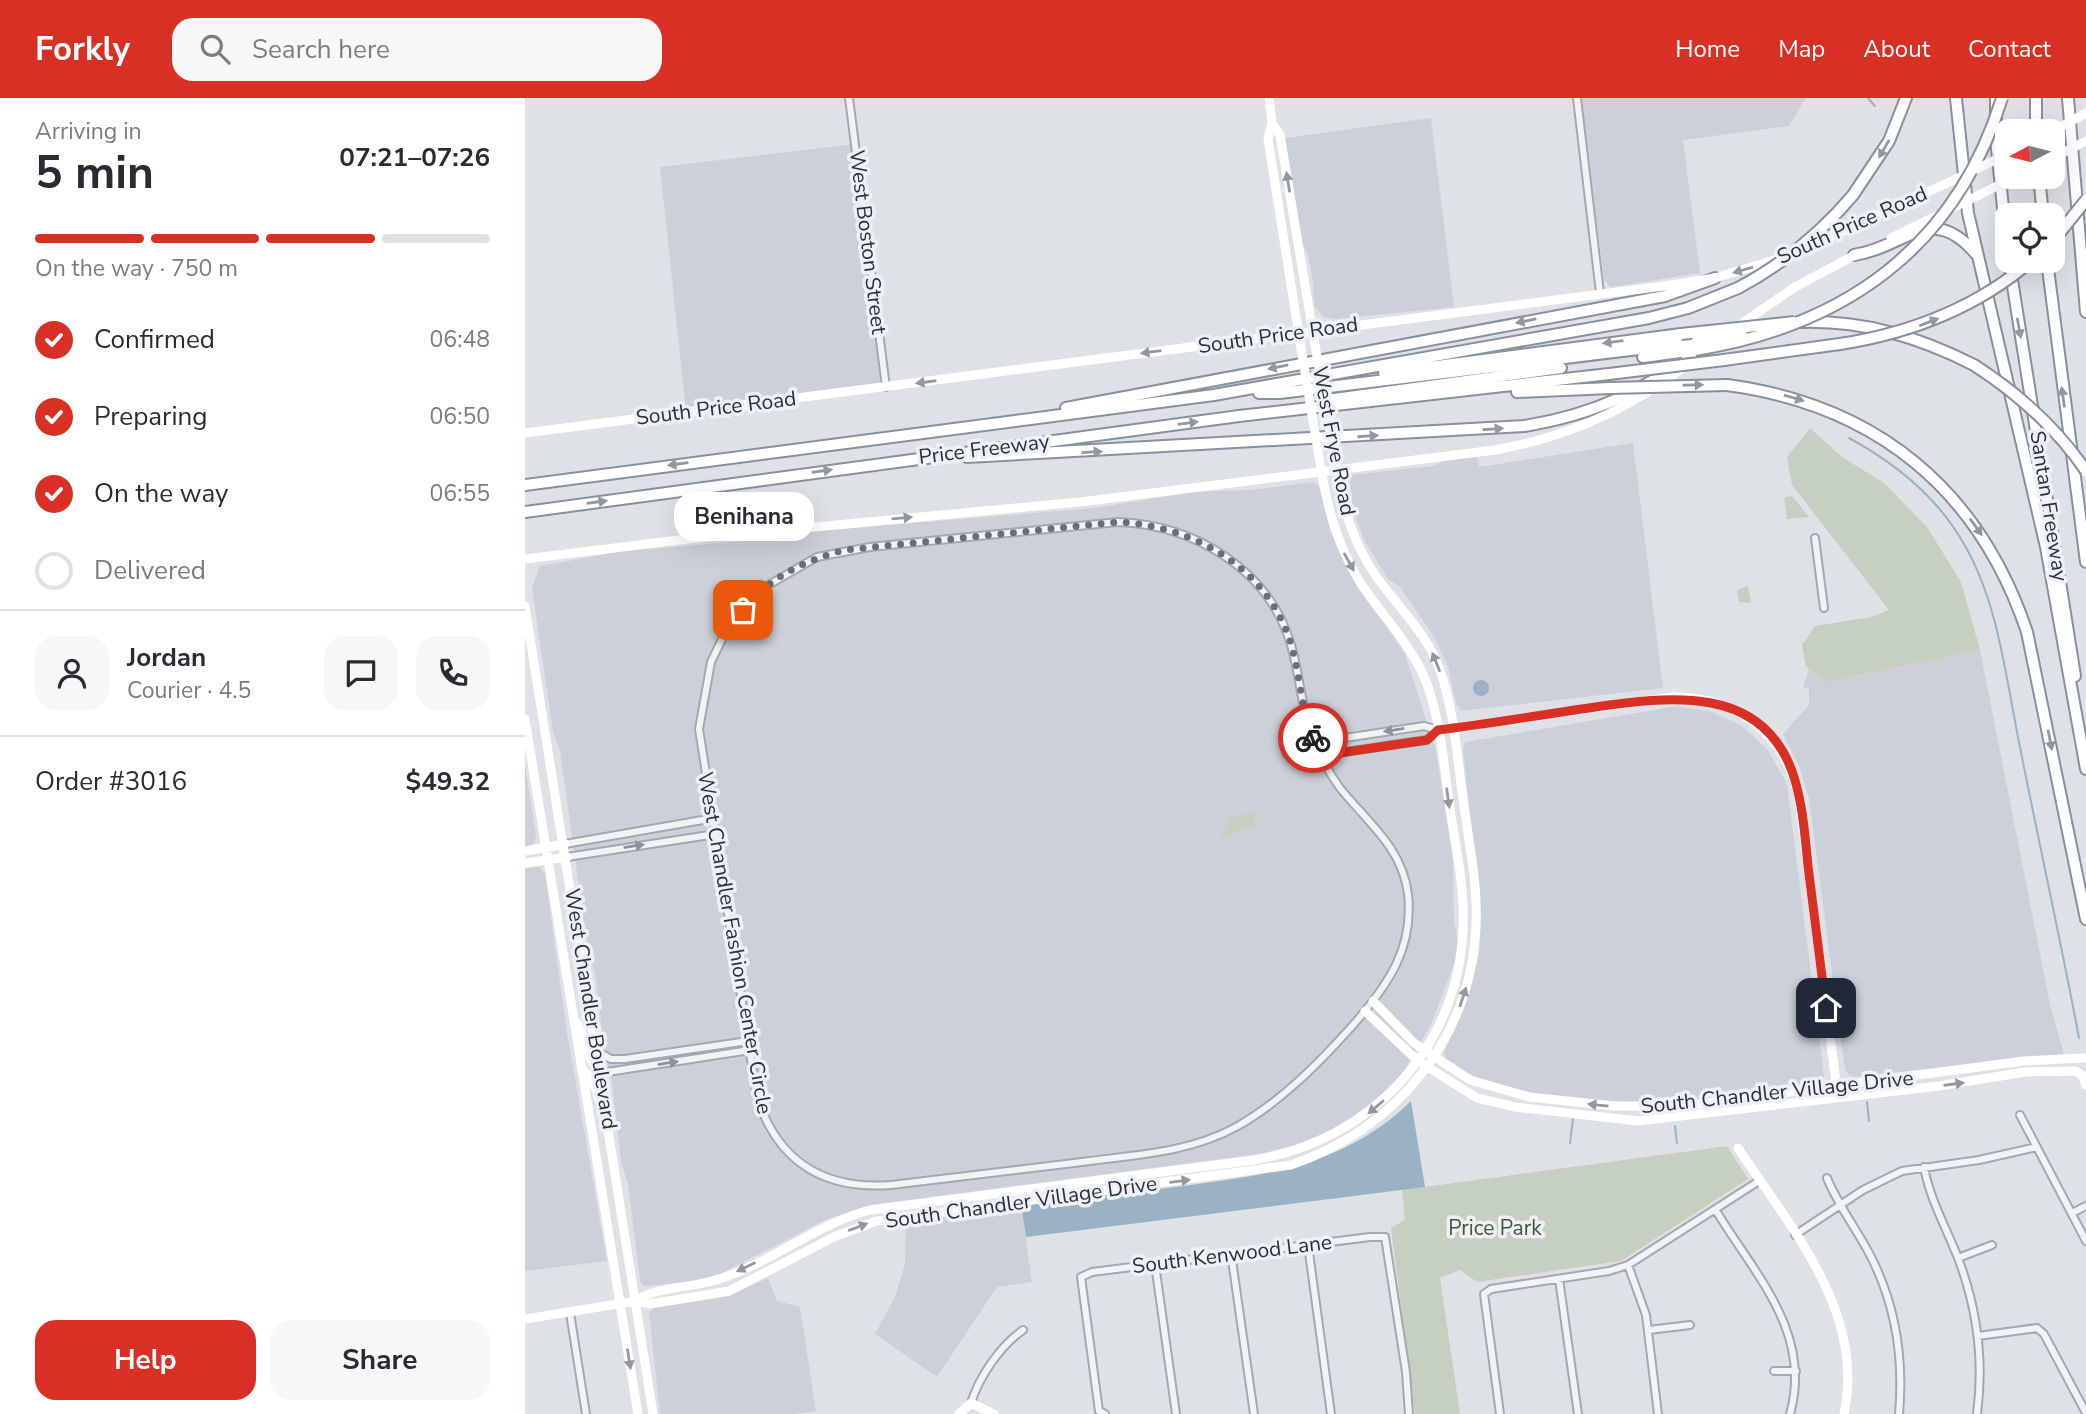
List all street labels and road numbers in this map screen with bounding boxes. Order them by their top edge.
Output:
street label: West Boston Street [843,148,893,336]
street label: South Price Road [1773,179,1931,271]
street label: South Price Road [1196,310,1360,360]
street label: West Frye Road [1306,364,1362,518]
street label: South Price Road [634,384,798,432]
street label: Price Freeway [917,427,1051,471]
street label: Santan Freeway [2023,429,2075,583]
street label: West Chandler Fashion Center Circle [691,770,779,1116]
street label: West Chandler Boulevard [558,887,624,1131]
street label: South Chandler Village Drive [1639,1064,1915,1120]
street label: South Chandler Village Drive [883,1169,1159,1235]
street label: South Kenwood Lane [1131,1228,1333,1280]

